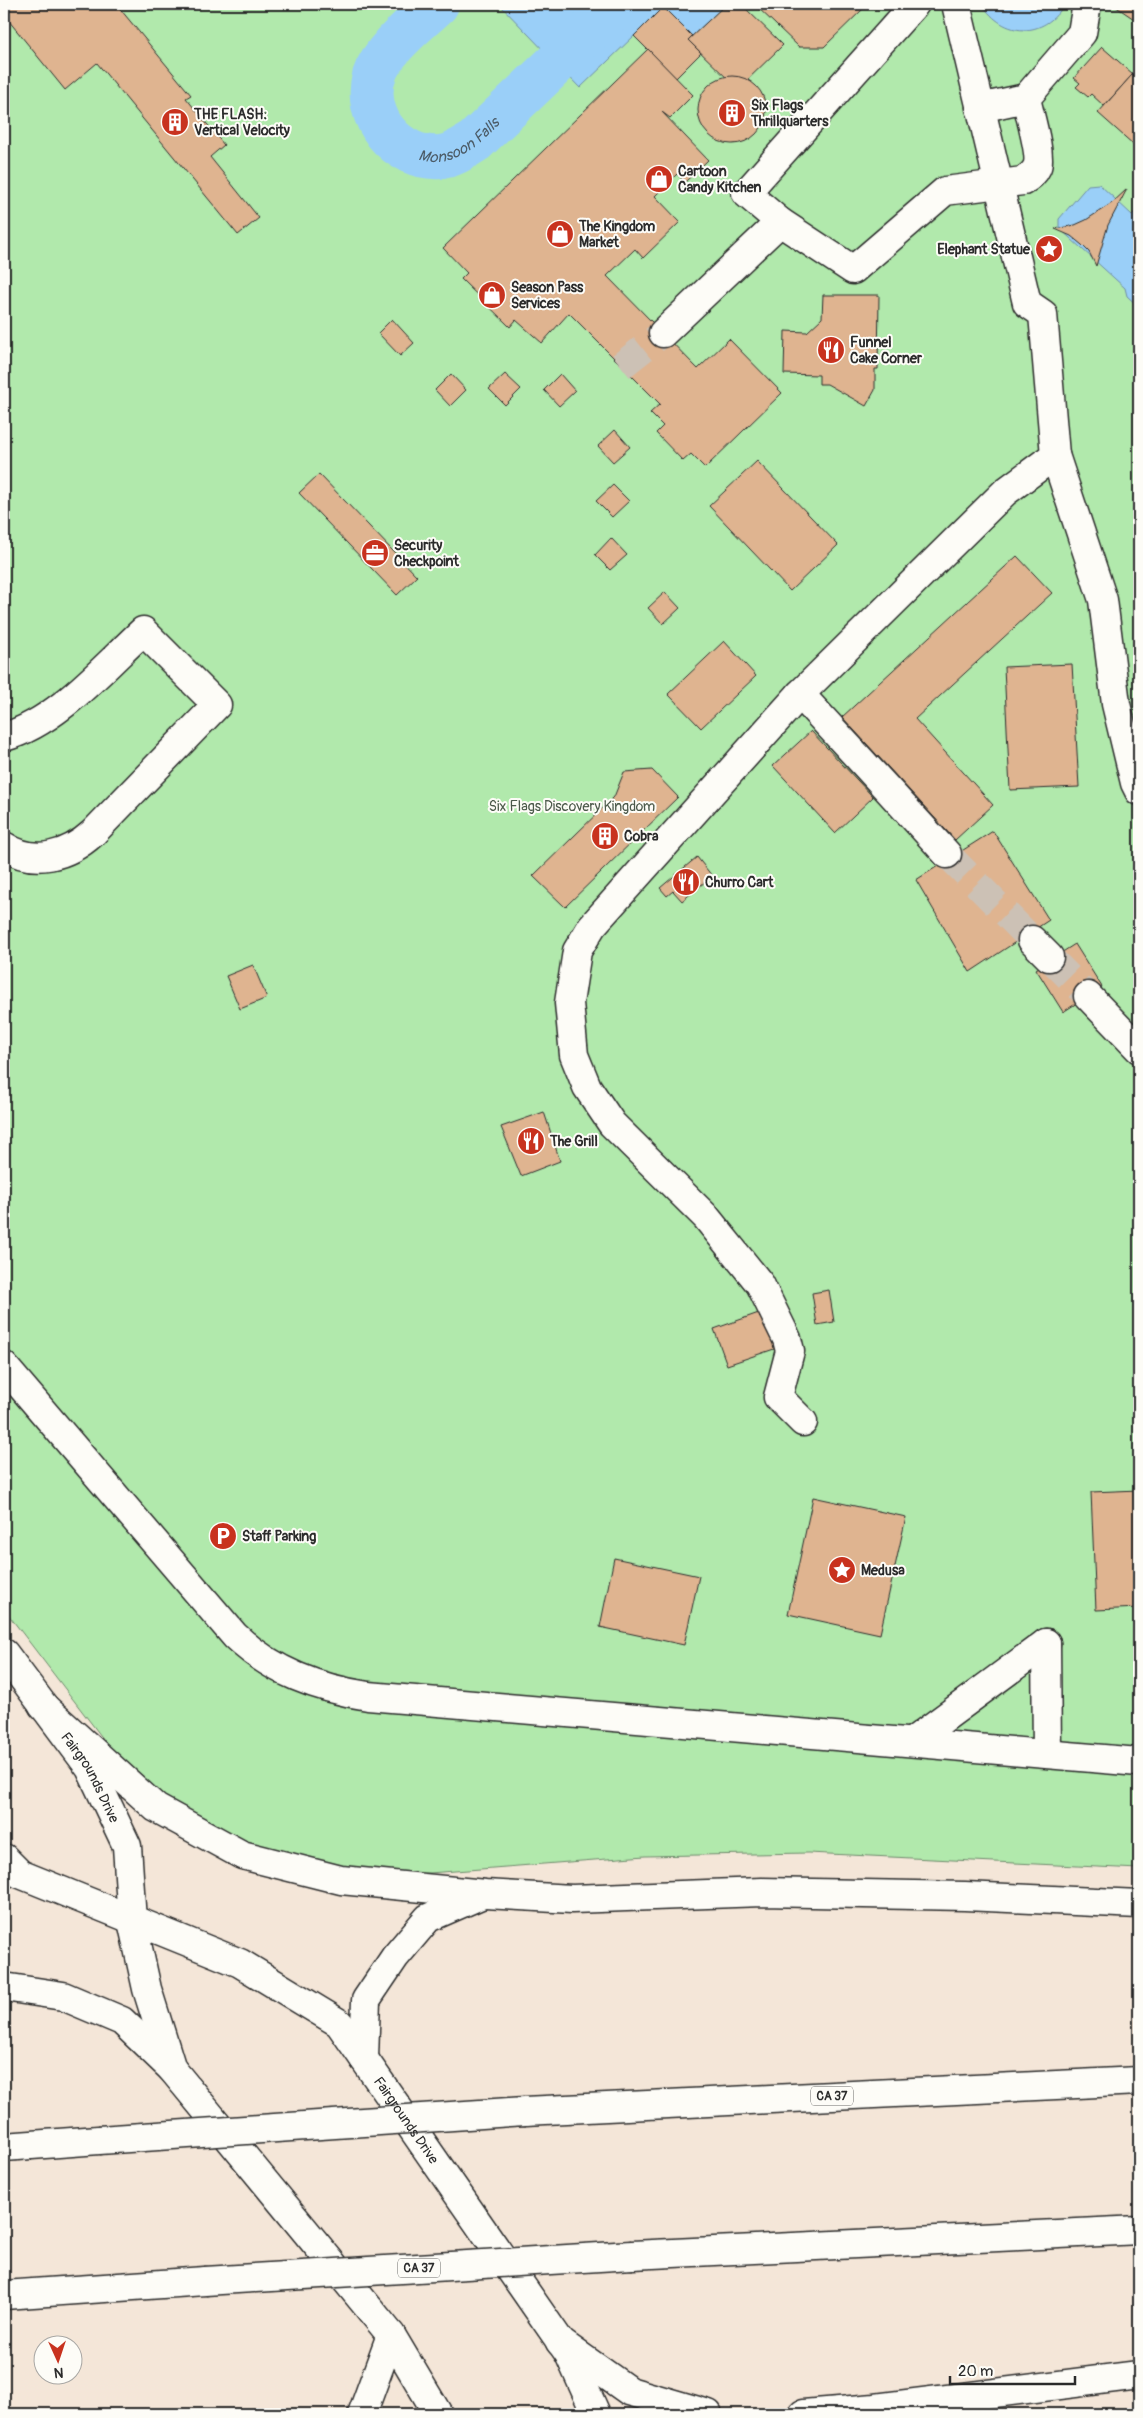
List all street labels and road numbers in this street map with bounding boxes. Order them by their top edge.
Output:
street label: Fairgrounds Drive [57,1729,123,1826]
street label: Fairgrounds Drive [370,2074,442,2167]
road number: CA 37 [811,2086,853,2106]
road number: CA 37 [398,2258,440,2278]

